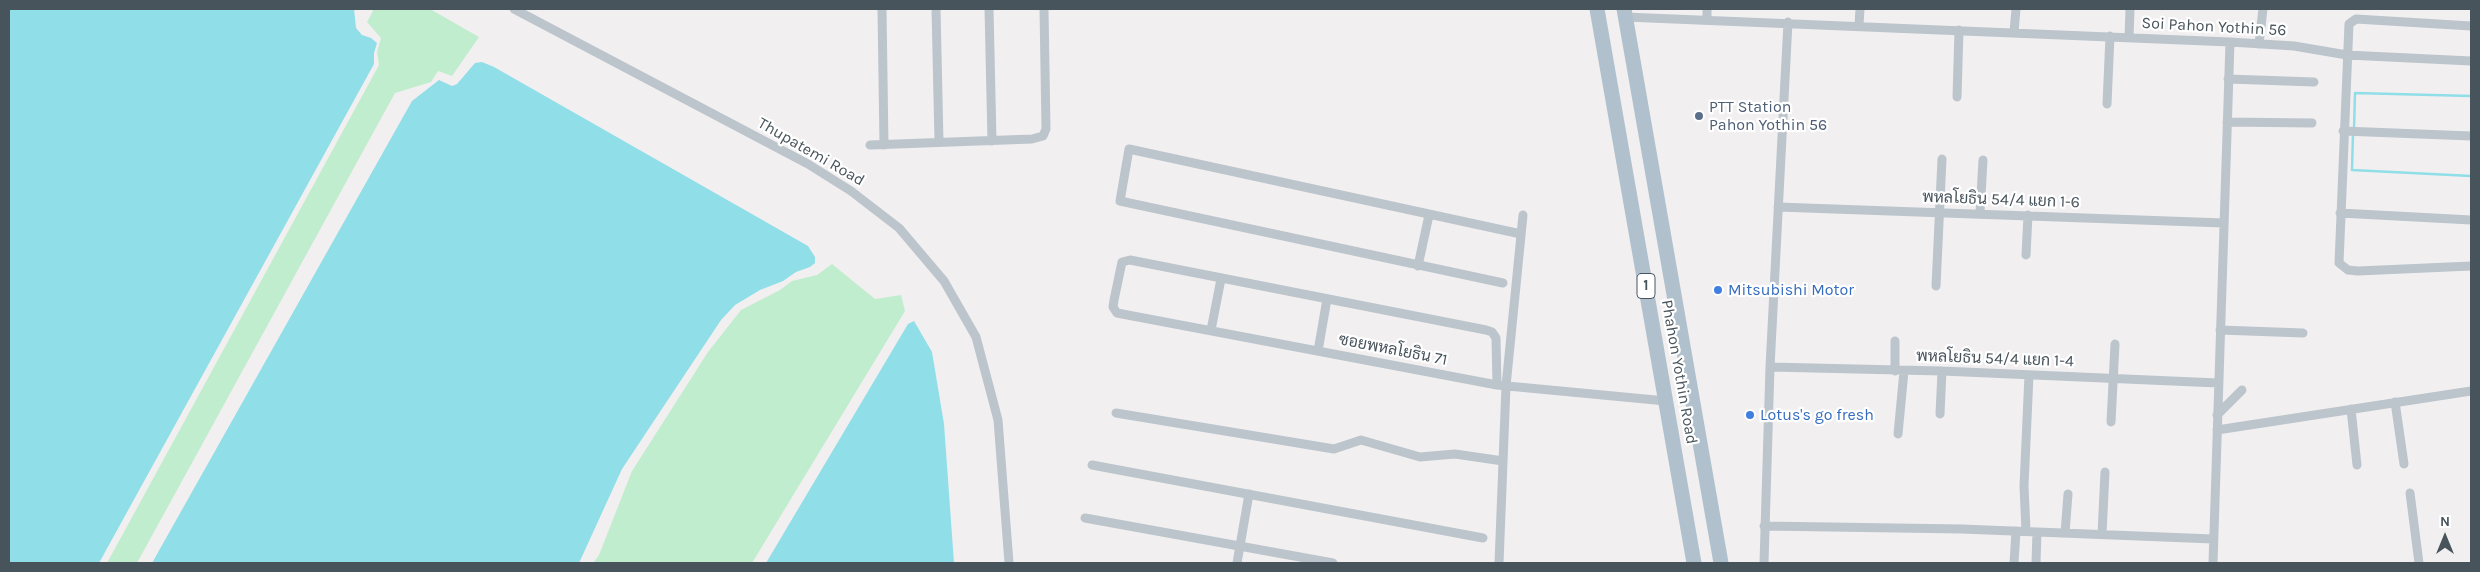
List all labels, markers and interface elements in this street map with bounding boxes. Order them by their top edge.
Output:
street label: Soi Pahon Yothin 56 [2141,14,2287,40]
place label: PTT Station Pahon Yothin 56 [1709,97,1827,135]
marker: PTT Station Pahon Yothin 56 [1693,110,1705,122]
street label: Thupatemi Road [754,114,868,190]
street label: พหลโยธิน 54/4 แยก 1-6 [1922,188,2080,212]
road number: 1 [1637,274,1655,298]
place label: Mitsubishi Motor [1728,280,1854,300]
marker: Mitsubishi Motor [1712,284,1724,296]
street label: Phahon Yothin Road [1657,298,1701,446]
street label: ซอยพหลโยธิน 71 [1337,330,1449,370]
street label: พหลโยธิน 54/4 แยก 1-4 [1916,347,2074,371]
place label: Lotus's go fresh [1760,405,1874,425]
marker: Lotus's go fresh [1744,409,1756,421]
north arrow [2420,512,2470,562]
text: N [2440,513,2450,530]

